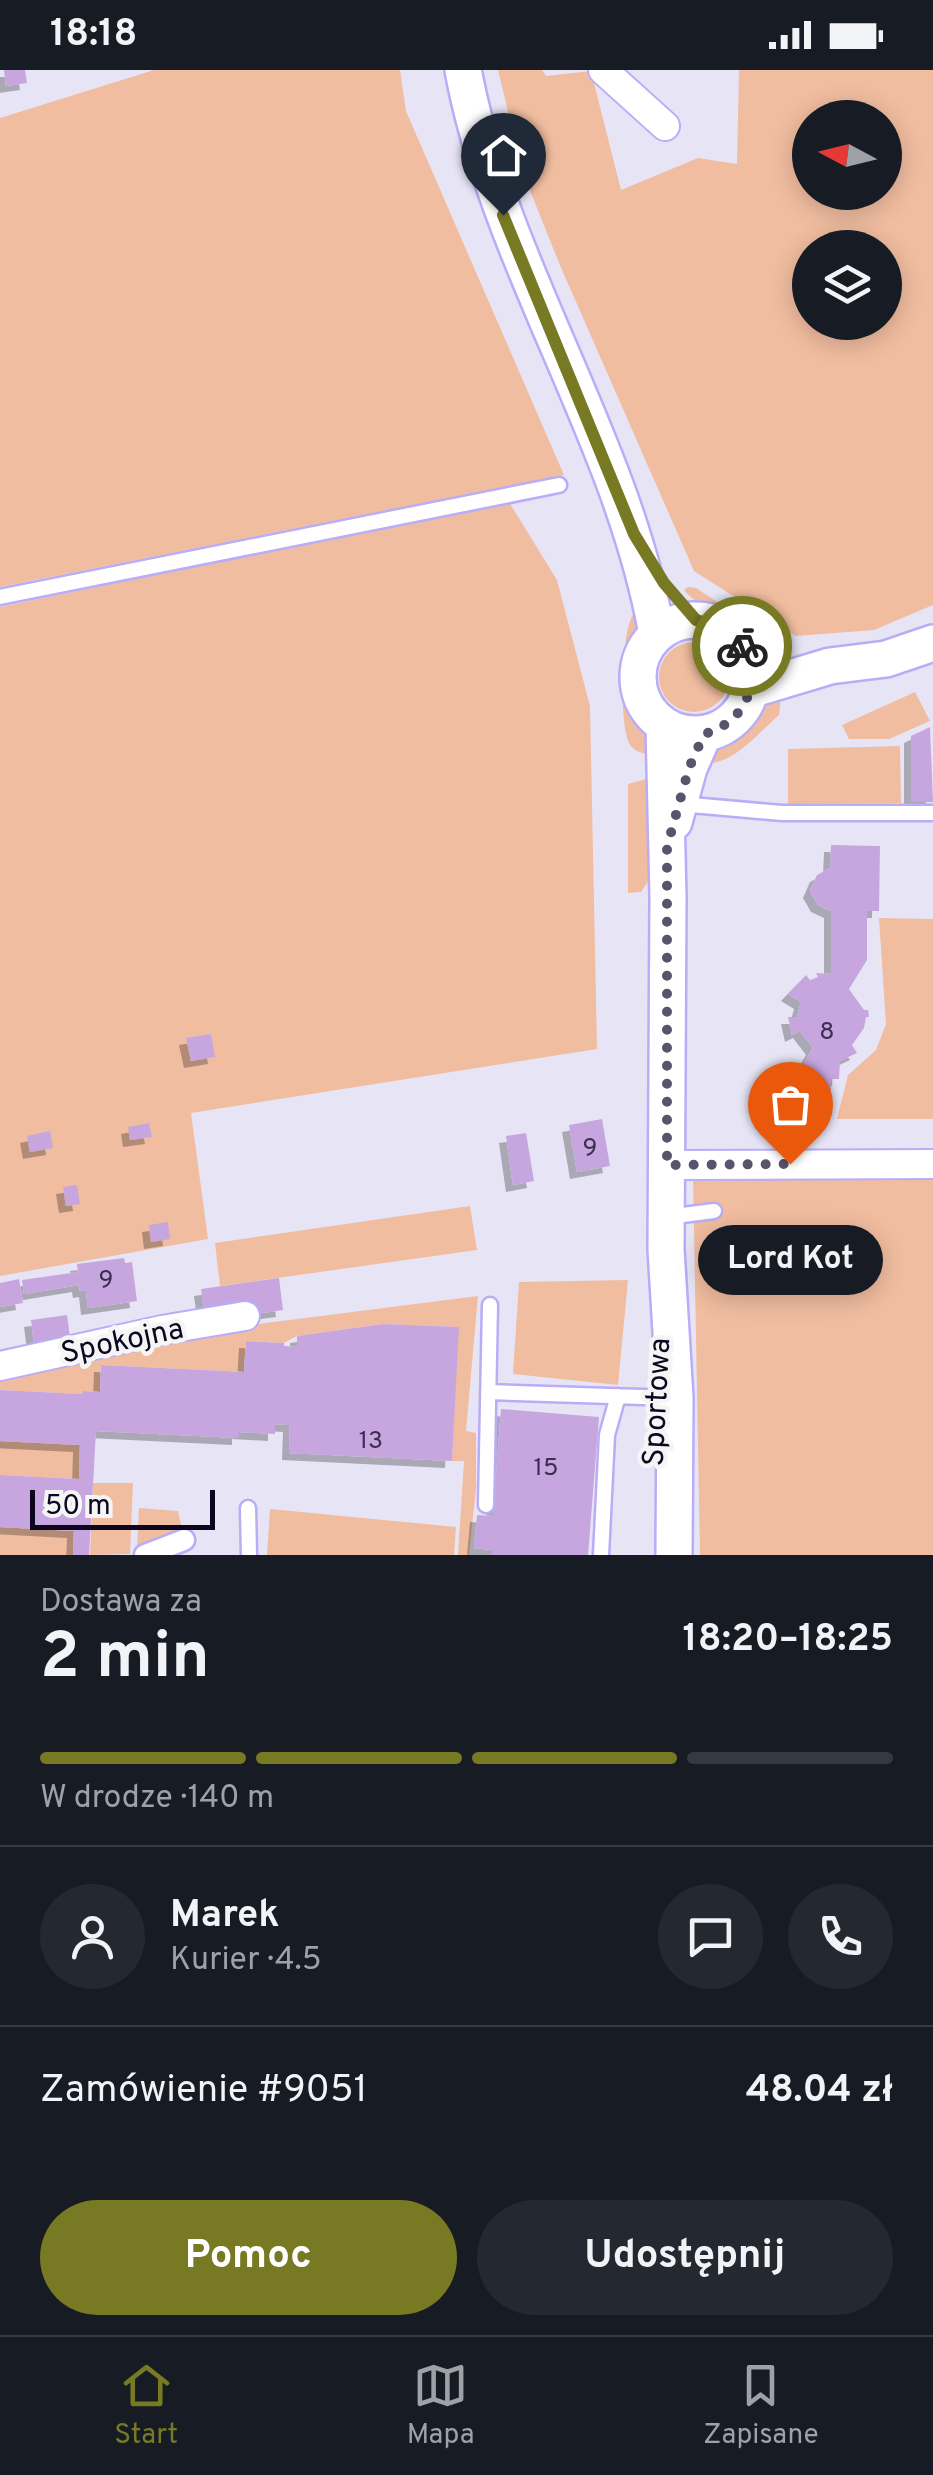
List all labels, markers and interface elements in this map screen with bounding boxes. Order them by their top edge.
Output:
text: 18:18 [50,11,137,60]
north arrow [792,100,902,210]
map controls [792,100,902,340]
pin [461,113,546,216]
icon: home [476,128,531,183]
button: layers [792,230,902,340]
courier [692,596,792,696]
icon: bike [715,619,770,674]
house number: 8 [819,1017,835,1049]
pin [748,1062,833,1165]
icon: bag [763,1077,818,1132]
house number: 9 [583,1133,597,1165]
callout: Lord Kot [698,1224,882,1294]
text: Lord Kot [727,1240,854,1280]
house number: 9 [99,1265,113,1297]
street label: Spokojna [58,1311,187,1373]
street label: Sportowa [637,1337,680,1467]
house number: 13 [359,1426,383,1458]
house number: 15 [534,1453,558,1485]
scale bar [30,1485,215,1530]
text: 50 m [45,1489,111,1525]
text: Dostawa za [40,1583,202,1623]
text: 18:20–18:25 [683,1616,893,1665]
text: 2 min [40,1619,210,1701]
text: W drodze · 140 m [40,1779,274,1819]
button: person [40,1884,145,1989]
button: chat [658,1884,763,1989]
button: phone [788,1884,893,1989]
text: Marek [170,1892,279,1941]
text: Kurier · 4.5 [170,1941,322,1981]
text: Zamówienie #9051 [40,2067,368,2116]
text: 48.04 zł [746,2067,893,2116]
button: Pomoc [40,2200,457,2315]
button: Udostępnij [477,2200,893,2315]
tab: Start [114,2358,178,2454]
tab: Mapa [407,2358,475,2454]
tab: Zapisane [703,2358,819,2454]

